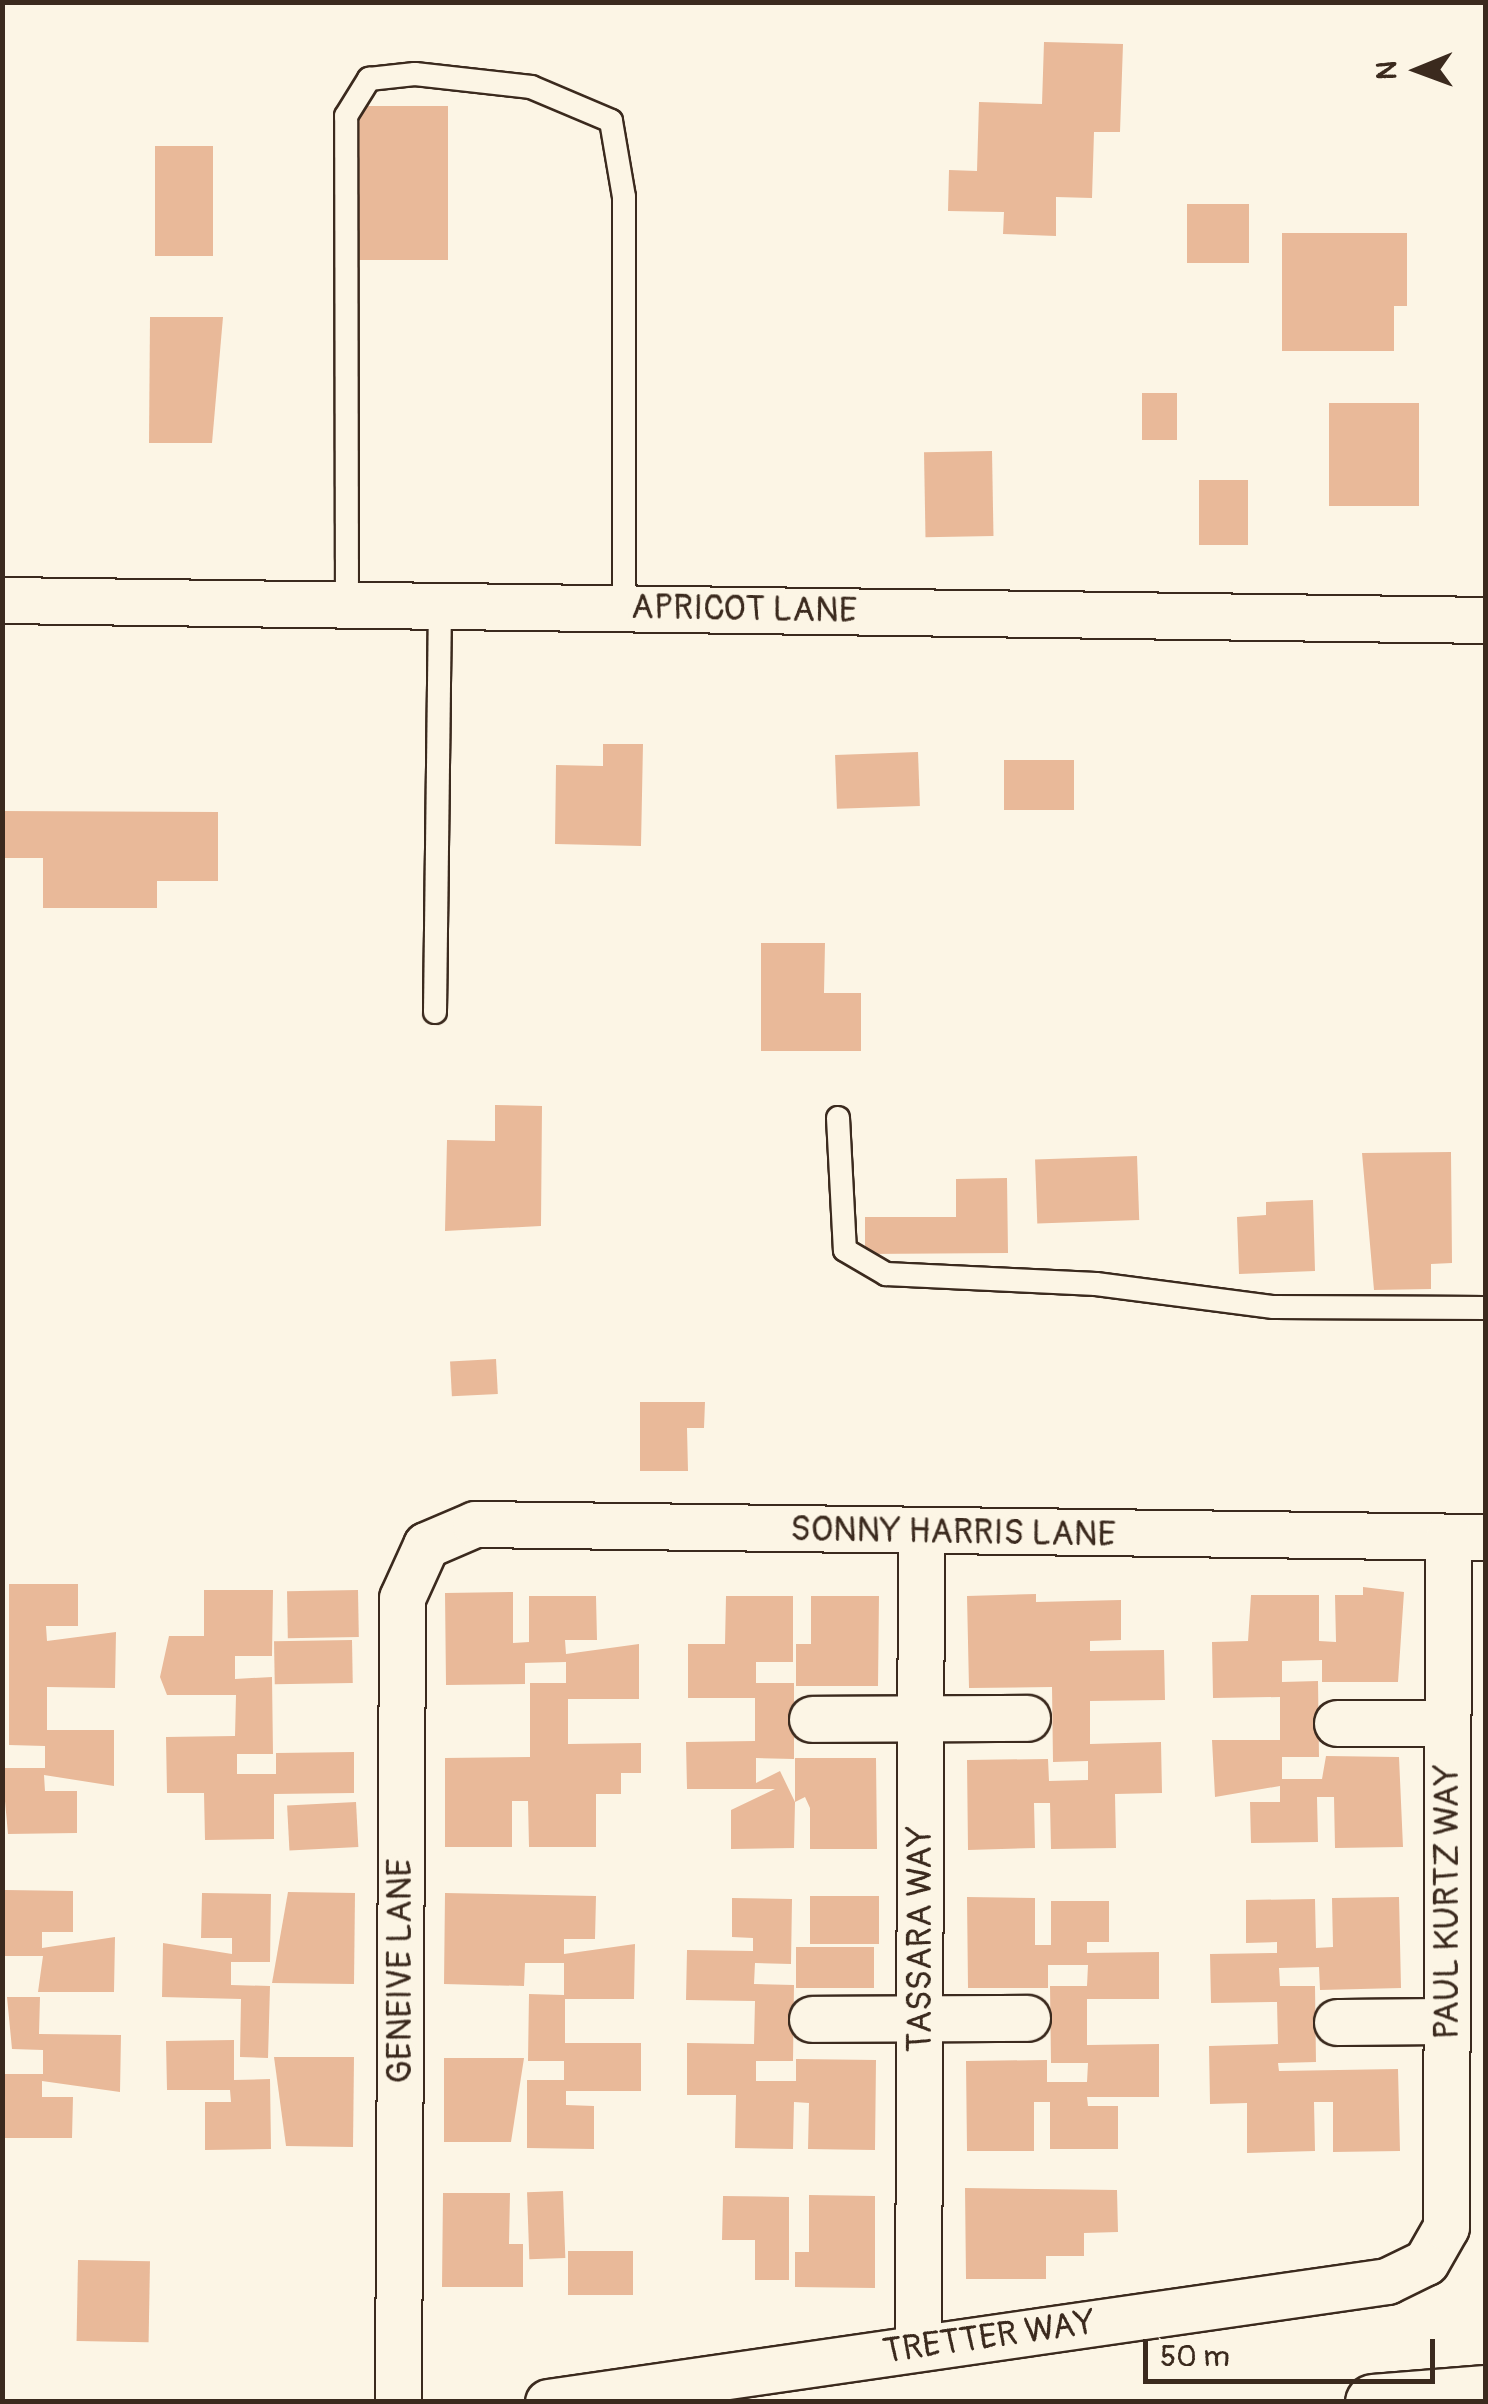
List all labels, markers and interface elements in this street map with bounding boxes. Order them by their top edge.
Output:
north arrow [1368,20,1468,120]
text: N [1370,61,1405,80]
street label: APRICOT LANE [631,586,857,632]
street label: SONNY HARRIS LANE [790,1508,1116,1556]
street label: PAUL KURTZ WAY [1426,1765,1468,2039]
street label: TASSARA WAY [899,1826,941,2052]
street label: GENEIVE LANE [379,1859,421,2083]
street label: TRETTER WAY [880,2301,1098,2373]
scale bar [1148,2319,1440,2381]
text: 50 m [1160,2338,1230,2375]

